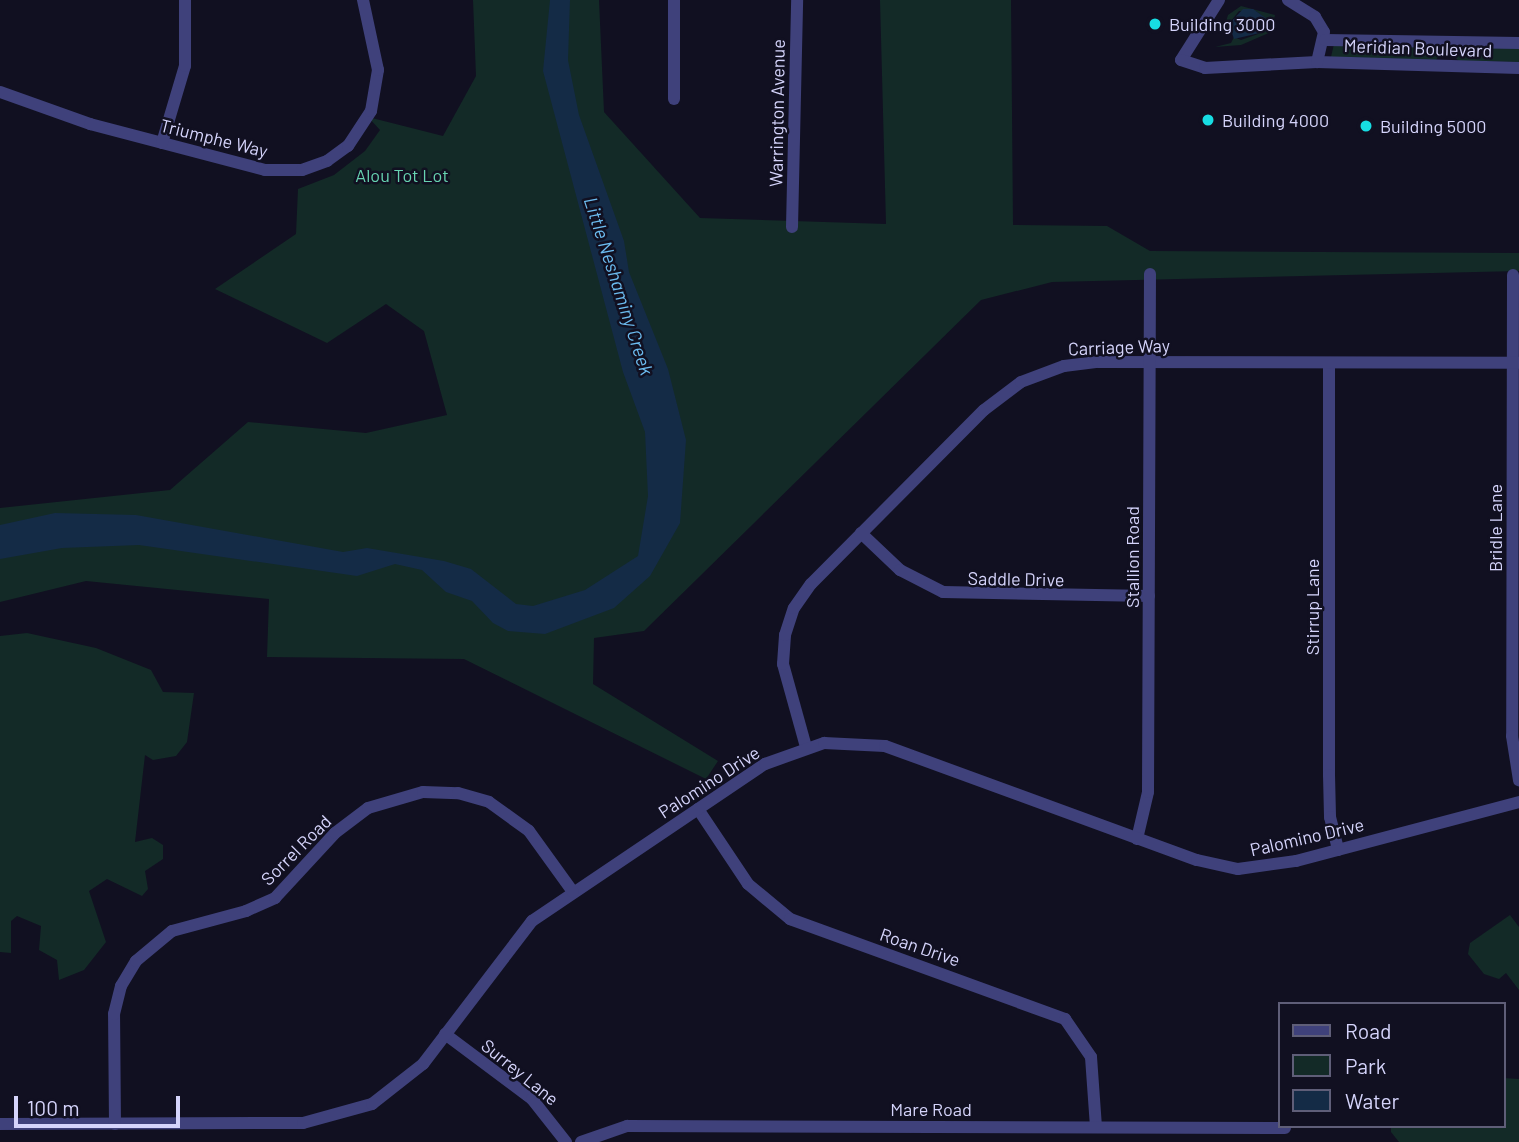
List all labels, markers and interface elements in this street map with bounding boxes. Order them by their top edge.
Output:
place label: Building 3000 [1169,13,1276,35]
marker: Building 3000 [1147,16,1163,32]
street label: Meridian Boulevard [1343,35,1493,61]
street label: Warrington Avenue [765,39,789,187]
place label: Building 4000 [1222,109,1329,131]
marker: Building 4000 [1200,112,1216,128]
street label: Triumphe Way [158,114,270,162]
place label: Building 5000 [1380,115,1487,137]
marker: Building 5000 [1358,118,1374,134]
park label: Alou Tot Lot [355,164,449,186]
water label: Little Neshaminy Creek [579,194,659,378]
street label: Carriage Way [1068,334,1170,360]
street label: Bridle Lane [1484,484,1506,572]
street label: Stallion Road [1121,506,1143,608]
street label: Stirrup Lane [1301,559,1323,655]
street label: Saddle Drive [967,567,1065,591]
street label: Palomino Drive [654,741,764,823]
street label: Sorrel Road [256,810,336,890]
street label: Palomino Drive [1248,813,1366,861]
street label: Roan Drive [877,923,963,971]
legend [1278,1002,1505,1128]
text: Road [1345,1018,1391,1043]
street label: Surrey Lane [477,1034,563,1110]
text: Park [1345,1053,1386,1078]
scale bar [18,1082,184,1126]
text: Water [1345,1088,1399,1113]
text: 100 m [27,1095,80,1120]
street label: Mare Road [890,1098,972,1120]

